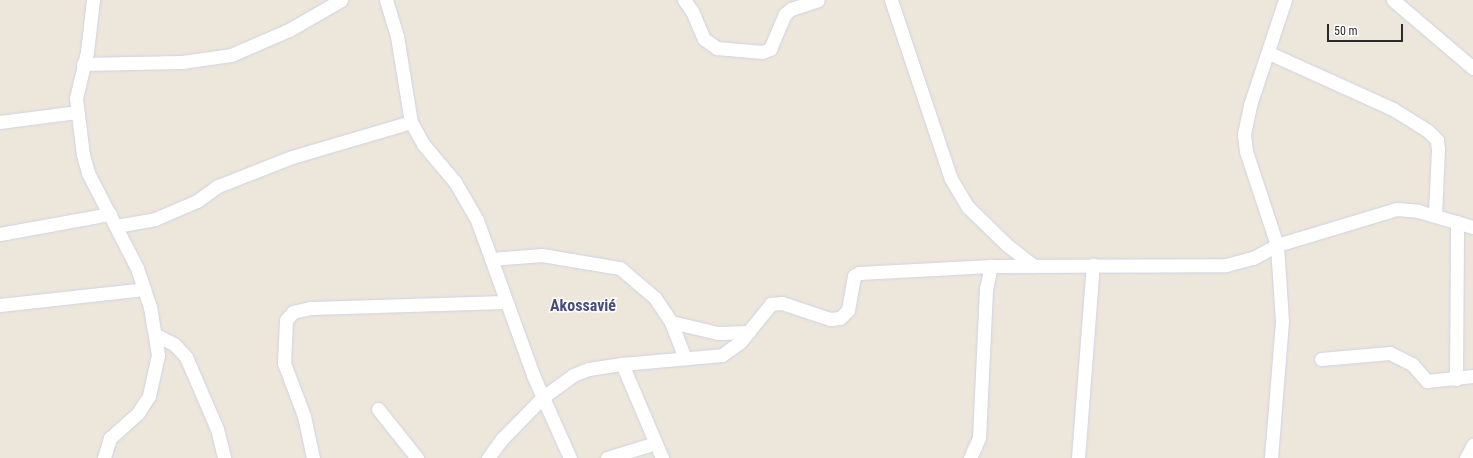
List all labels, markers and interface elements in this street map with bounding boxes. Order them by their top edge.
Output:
scale bar [1329,16,1405,42]
text: 50 m [1334,24,1358,38]
district label: Akossavié [550,296,616,316]

